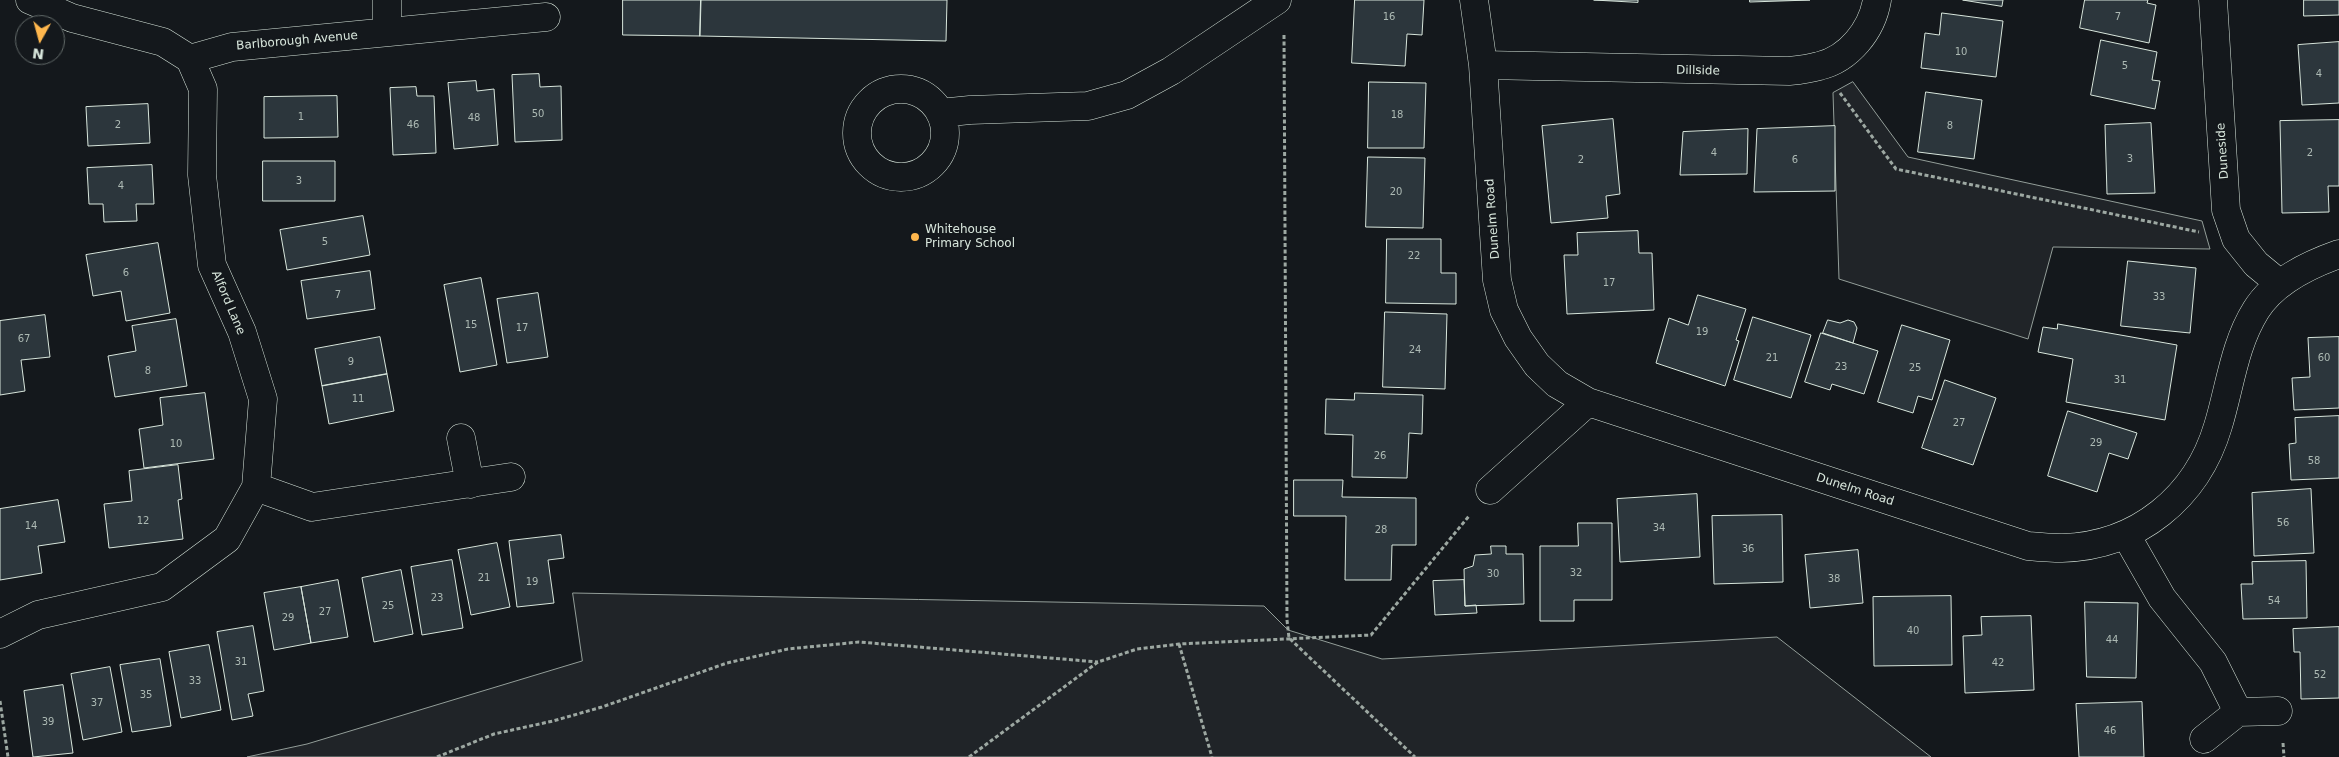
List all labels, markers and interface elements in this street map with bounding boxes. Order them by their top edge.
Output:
house number: 16 [1383,11,1395,23]
house number: 7 [2115,11,2121,23]
north arrow [15,15,65,65]
street label: Barlborough Avenue [236,29,358,53]
text: N [32,45,45,63]
house number: 10 [1955,46,1967,58]
house number: 5 [2122,60,2128,72]
street label: Dillside [1676,63,1720,79]
house number: 4 [2316,68,2322,80]
house number: 50 [532,108,544,120]
house number: 18 [1391,109,1403,121]
house number: 1 [298,111,304,123]
house number: 48 [468,112,480,124]
house number: 2 [115,119,121,131]
house number: 46 [407,119,419,131]
house number: 8 [1947,120,1953,132]
street label: Duneside [2214,122,2232,180]
house number: 4 [1711,147,1717,159]
house number: 2 [2307,147,2313,159]
house number: 3 [2127,153,2133,165]
house number: 2 [1578,154,1584,166]
house number: 6 [1792,154,1798,166]
house number: 3 [296,175,302,187]
street label: Dunelm Road [1483,178,1503,260]
house number: 4 [118,180,124,192]
house number: 20 [1390,186,1402,198]
place label: Whitehouse Primary School [925,223,1015,251]
marker: Whitehouse Primary School [909,231,921,243]
house number: 5 [322,236,328,248]
house number: 22 [1408,250,1420,262]
house number: 6 [123,267,129,279]
street label: Alford Lane [208,269,248,337]
house number: 17 [1603,277,1615,289]
house number: 7 [335,289,341,301]
house number: 33 [2153,291,2165,303]
house number: 15 [465,319,477,331]
house number: 17 [516,322,528,334]
house number: 19 [1696,326,1708,338]
house number: 67 [18,333,30,345]
house number: 24 [1409,344,1421,356]
house number: 21 [1766,352,1778,364]
house number: 60 [2318,352,2330,364]
house number: 9 [348,356,354,368]
house number: 23 [1835,361,1847,373]
house number: 25 [1909,362,1921,374]
house number: 8 [145,365,151,377]
house number: 31 [2114,374,2126,386]
house number: 11 [352,393,364,405]
house number: 27 [1953,417,1965,429]
house number: 29 [2090,437,2102,449]
house number: 10 [170,438,182,450]
house number: 26 [1374,450,1386,462]
house number: 58 [2308,455,2320,467]
street label: Dunelm Road [1814,471,1896,509]
house number: 12 [137,515,149,527]
house number: 56 [2277,517,2289,529]
house number: 14 [25,520,37,532]
house number: 34 [1653,522,1665,534]
house number: 28 [1375,524,1387,536]
house number: 36 [1742,543,1754,555]
house number: 32 [1570,567,1582,579]
house number: 30 [1487,568,1499,580]
house number: 21 [478,572,490,584]
house number: 38 [1828,573,1840,585]
house number: 19 [526,576,538,588]
house number: 23 [431,592,443,604]
house number: 54 [2268,595,2280,607]
house number: 25 [382,600,394,612]
house number: 27 [319,606,331,618]
house number: 29 [282,612,294,624]
house number: 40 [1907,625,1919,637]
house number: 44 [2106,634,2118,646]
house number: 31 [235,656,247,668]
house number: 42 [1992,657,2004,669]
house number: 52 [2314,669,2326,681]
house number: 33 [189,675,201,687]
house number: 35 [140,689,152,701]
house number: 37 [91,697,103,709]
house number: 39 [42,716,54,728]
house number: 46 [2104,725,2116,737]

